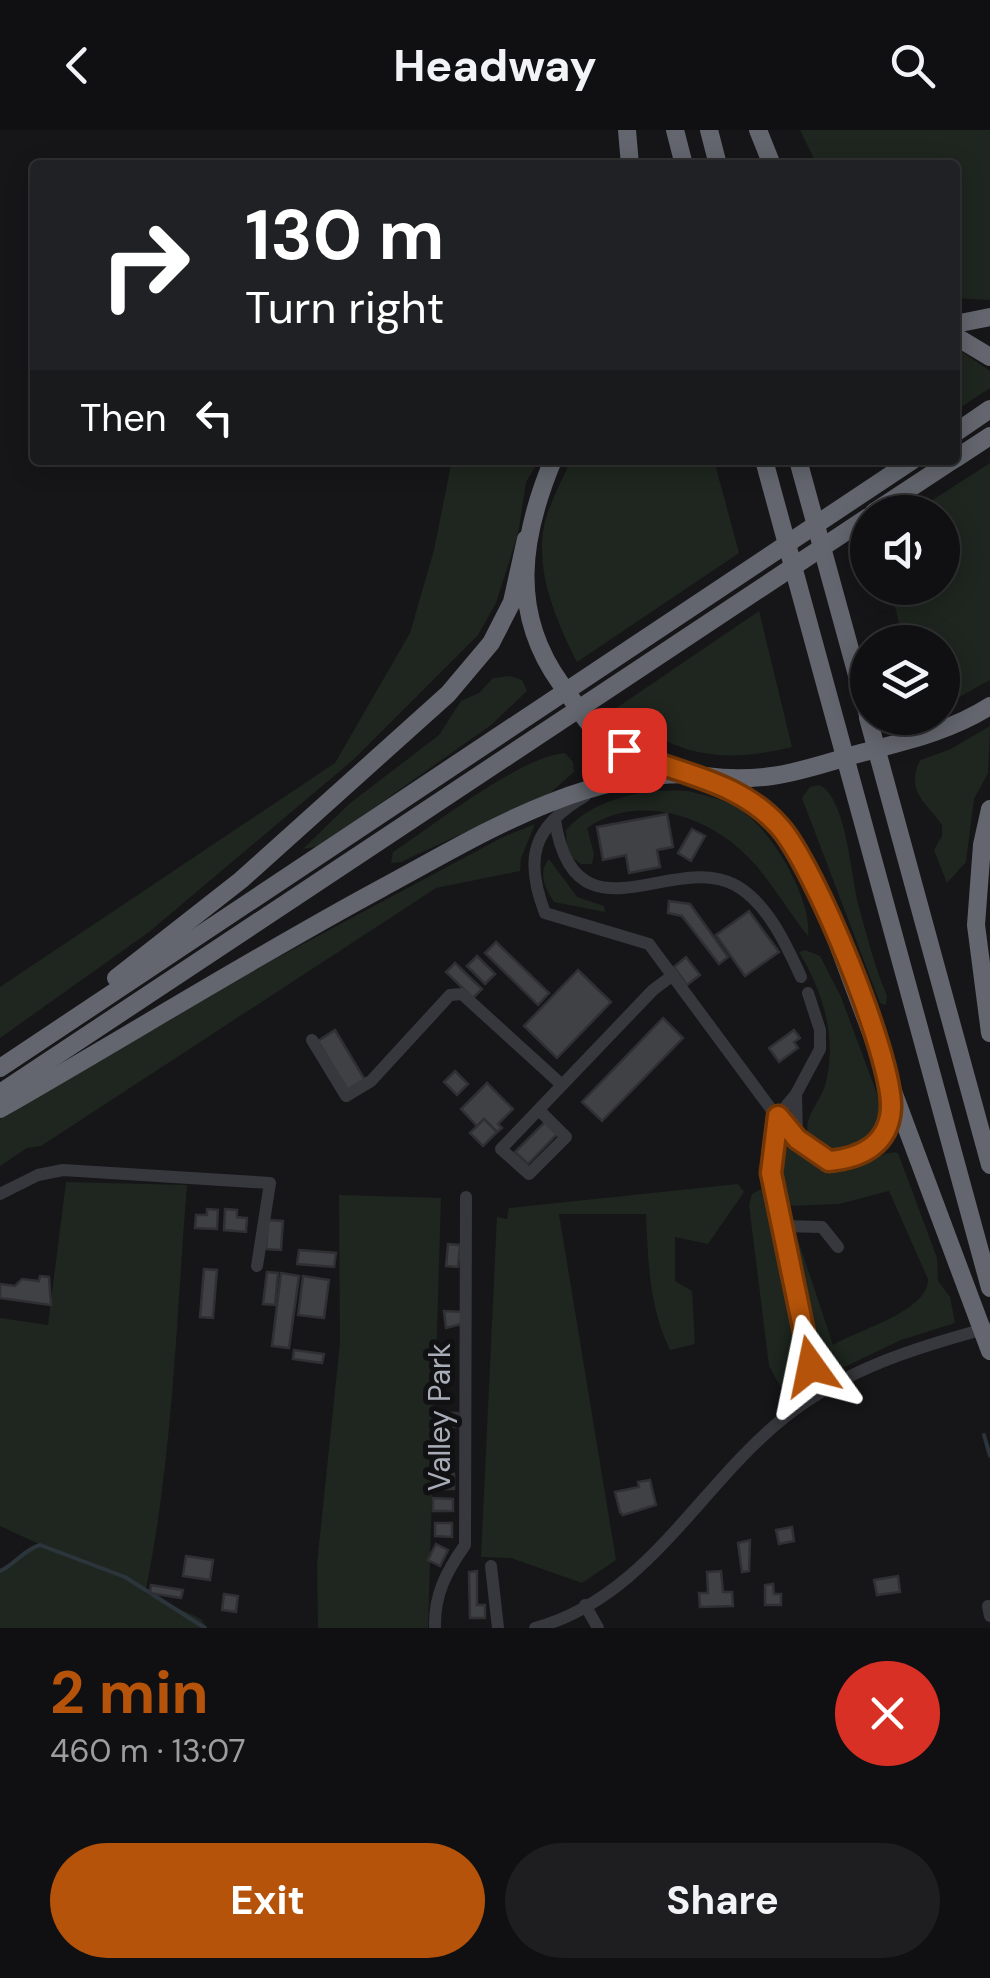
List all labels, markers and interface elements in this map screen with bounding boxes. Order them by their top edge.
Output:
text: Headway [393,36,597,95]
icon: back [50,38,105,93]
icon: search [885,38,940,93]
text: 130 m [245,190,444,281]
icon: right [80,200,210,330]
text: Turn right [245,278,444,337]
icon: left [187,390,242,445]
text: Then [80,393,167,443]
map controls [850,495,960,735]
button: sound [850,495,960,605]
button: layers [850,625,960,735]
pin [582,708,667,793]
icon: arrive [597,723,652,778]
position arrow [759,1314,863,1418]
street label: Valley Park [420,1343,459,1491]
text: 2 min [50,1653,209,1732]
button: close [835,1661,940,1766]
text: 460 m · 13:07 [50,1730,246,1772]
button: Exit [50,1843,485,1958]
button: Share [505,1843,940,1958]

